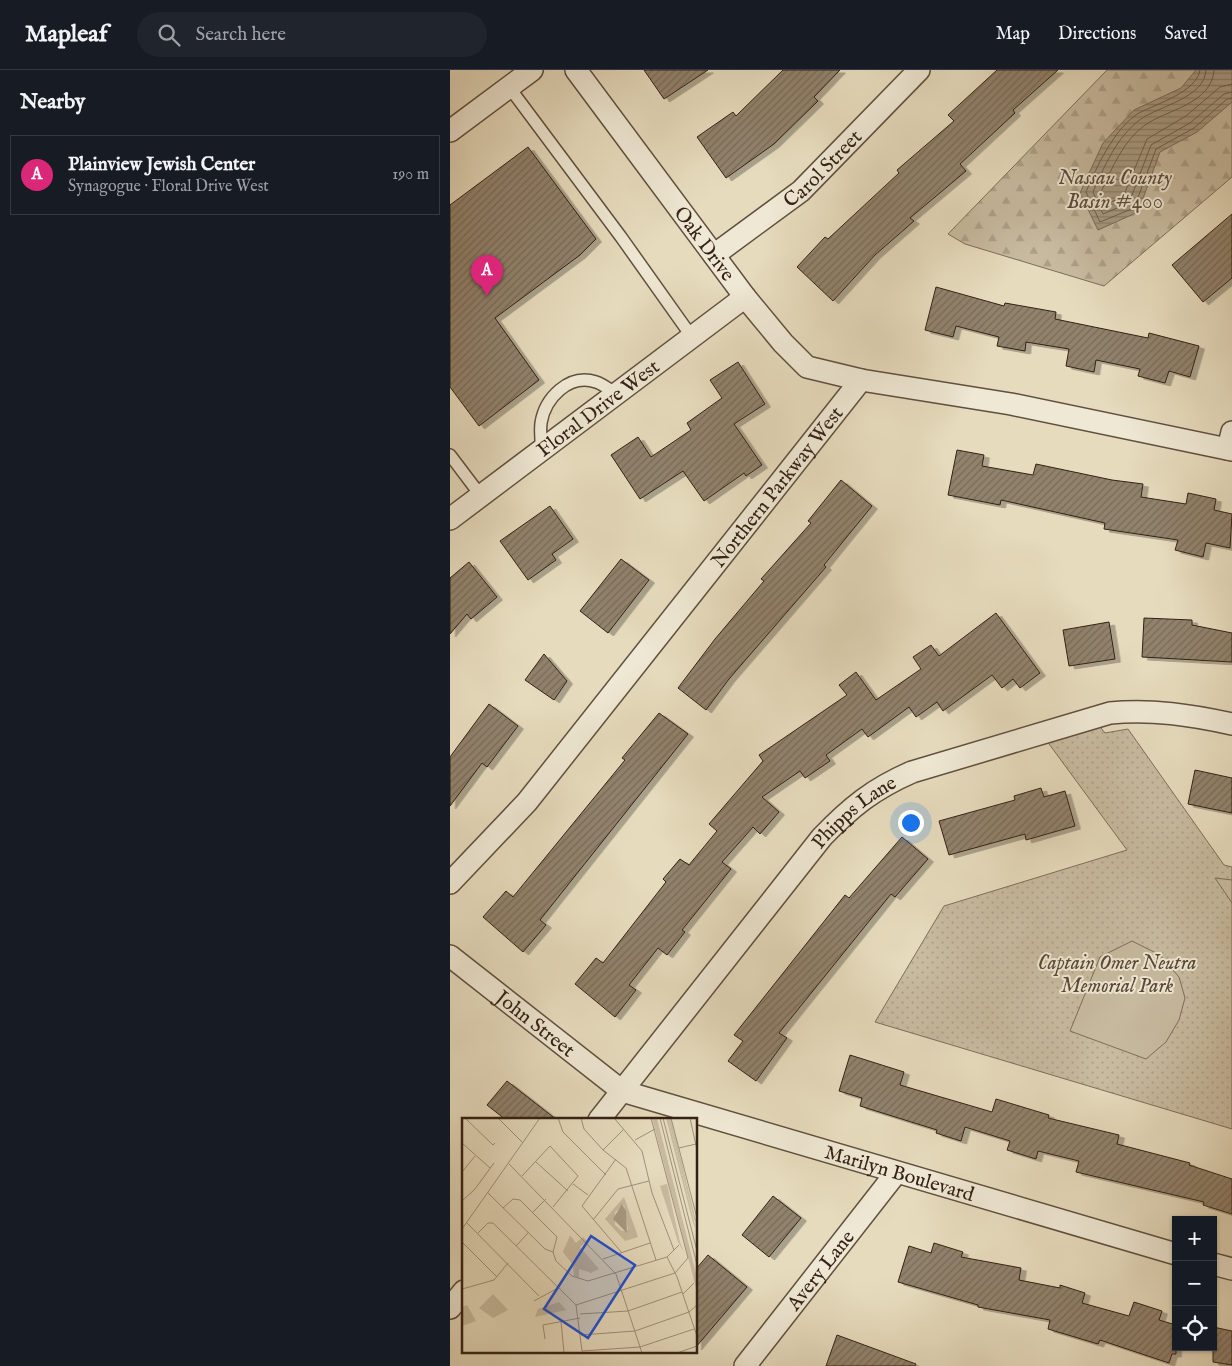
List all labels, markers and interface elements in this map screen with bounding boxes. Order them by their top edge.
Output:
search box [137,12,487,57]
text: Mapleaf [25,19,107,50]
icon: search [155,21,183,49]
text: Search here [195,23,286,47]
text: Map [996,23,1030,46]
text: Directions [1058,23,1136,46]
text: Saved [1164,23,1207,46]
text: Nearby [20,89,85,116]
street label: Carol Street [779,125,868,214]
text: Plainview Jewish Center [68,153,255,177]
text: A [32,165,42,185]
text: 190 m [392,165,429,185]
water label: Nassau County Basin #400 [1058,165,1172,216]
text: Synagogue · Floral Drive West [68,177,269,197]
street label: Oak Drive [668,202,740,286]
pin: A [471,255,503,296]
street label: Floral Drive West [533,355,665,463]
street label: Northern Parkway West [706,402,849,573]
street label: Phipps Lane [807,771,901,854]
your location [898,810,924,836]
park label: Captain Omer Neutra Memorial Park [1038,951,1196,999]
street label: John Street [489,984,580,1063]
inset map [462,1118,698,1354]
street label: Marilyn Boulevard [821,1140,977,1208]
map controls [1172,1216,1217,1351]
button: + [1172,1216,1217,1261]
street label: Avery Lane [782,1226,861,1317]
button: − [1172,1261,1217,1306]
button: locate [1172,1306,1217,1351]

